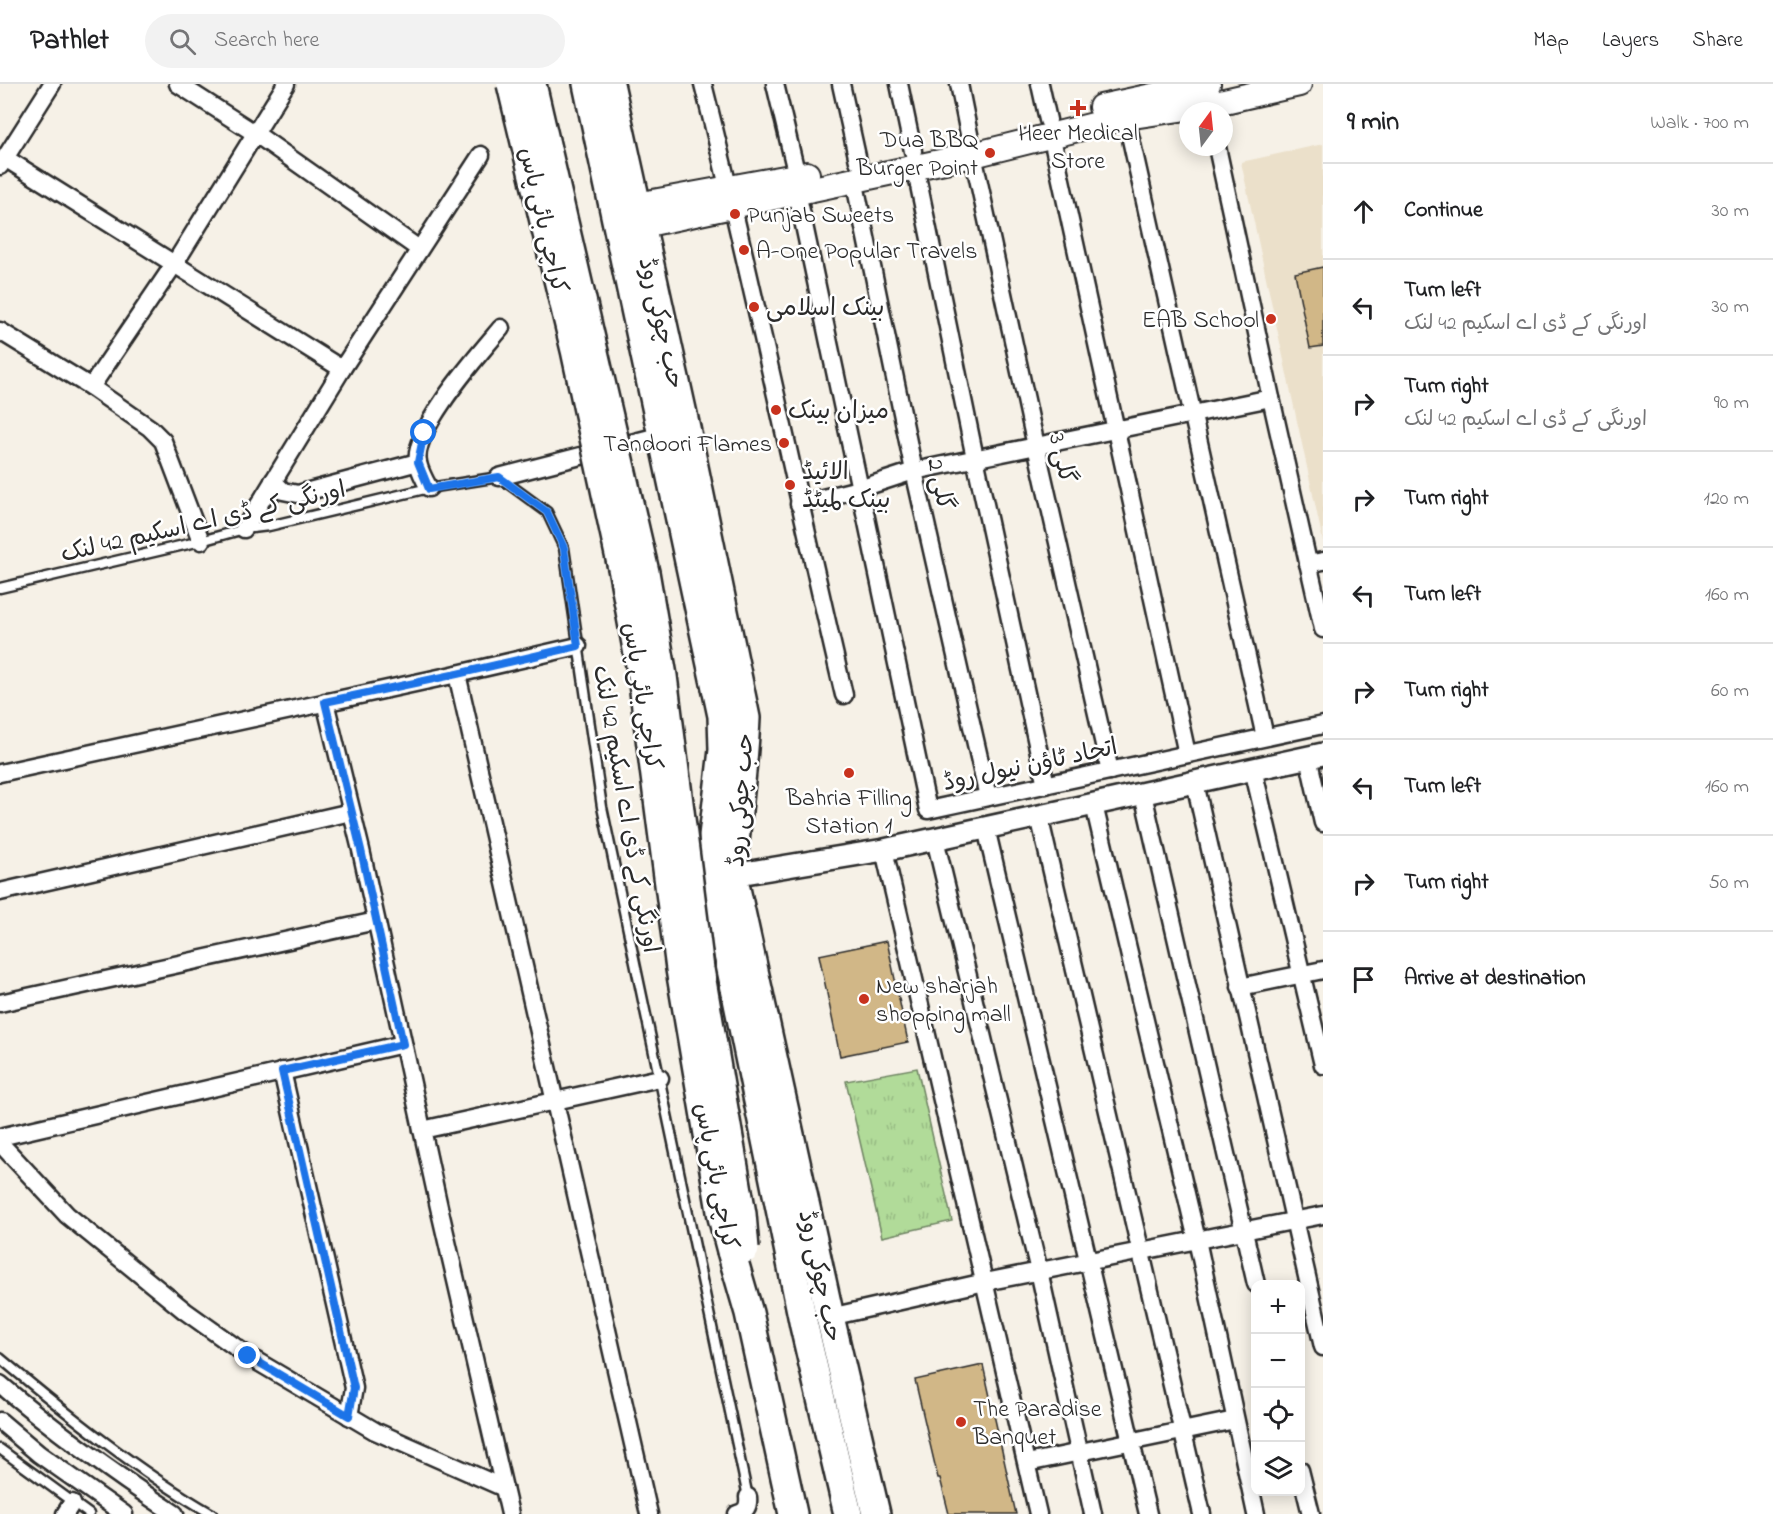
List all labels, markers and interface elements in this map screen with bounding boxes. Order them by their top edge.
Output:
search box [145,14,565,68]
text: Pathlet [30,21,109,62]
icon: search [166,25,199,58]
text: Search here [214,25,319,57]
text: Map [1533,26,1569,56]
text: Layers [1602,26,1659,56]
text: Share [1692,26,1743,56]
marker: Heer Medical Store [1071,101,1085,115]
north arrow [1179,102,1233,156]
text: 9 min [1347,104,1399,142]
text: Walk · 700 m [1650,109,1749,138]
place label: Heer Medical Store [1018,117,1138,180]
place label: Dua BBQ Burger Point [856,124,979,187]
street label: کراچی بائی پاس [508,144,575,297]
marker: Dua BBQ Burger Point [983,146,997,160]
icon: ahead [1347,195,1380,228]
text: Continue [1404,195,1483,227]
text: 30 m [1712,197,1749,226]
place label: Punjab Sweets [747,199,894,234]
marker: Punjab Sweets [728,207,742,221]
place label: A-One Popular Travels [756,235,977,270]
marker: A-One Popular Travels [737,243,751,257]
street label: حب چوکی روڈ [627,254,692,393]
text: Turn left [1404,275,1481,307]
icon: left [1347,291,1380,324]
place label: بینک اسلامی [766,292,885,327]
text: 30 m [1712,293,1749,322]
marker: بینک اسلامی [747,300,761,314]
place label: EAB School [1142,304,1259,339]
text: اورنگی کے ڈی اے اسکیم 42 لنک [1404,310,1647,339]
marker: EAB School [1264,312,1278,326]
text: Turn right [1404,371,1489,403]
icon: right [1347,387,1380,420]
text: 90 m [1714,389,1749,418]
place label: میزان بینک [788,395,889,430]
marker: میزان بینک [769,403,783,417]
text: اورنگی کے ڈی اے اسکیم 42 لنک [1404,406,1647,435]
route start [410,419,436,445]
place label: Tandoori Flames [603,428,772,463]
street label: گلی 3 [1038,430,1083,487]
marker: Tandoori Flames [777,436,791,450]
street label: گلی 2 [916,455,961,514]
place label: الائیڈ بینک لمیٹڈ [802,456,890,519]
street label: اورنگی کے ڈی اے اسکیم 42 لنک [58,474,350,573]
marker: الائیڈ بینک لمیٹڈ [783,478,797,492]
icon: right [1347,483,1380,516]
text: Turn right [1404,483,1489,515]
text: 120 m [1704,485,1749,514]
icon: left [1347,579,1380,612]
text: Turn left [1404,579,1481,611]
text: 160 m [1705,581,1749,610]
street label: کراچی بائی پاس [612,620,669,773]
street label: اورنگی کے ڈی اے اسکیم 42 لنک [582,663,667,956]
icon: right [1347,675,1380,708]
text: Turn right [1404,675,1489,707]
text: 60 m [1711,677,1749,706]
street label: اتحاد ٹاؤن نیول روڈ [940,731,1121,802]
street label: حب چوکی روڈ [720,732,765,868]
marker: Bahria Filling Station 1 [842,766,856,780]
icon: left [1347,771,1380,804]
text: Turn left [1404,771,1481,803]
text: 160 m [1705,773,1749,802]
place label: Bahria Filling Station 1 [785,782,912,845]
icon: right [1347,867,1380,900]
text: Turn right [1404,867,1489,899]
text: 50 m [1708,869,1749,898]
icon: arrive [1347,963,1380,996]
text: Arrive at destination [1404,963,1586,995]
place label: New sharjah shopping mall [876,970,1011,1033]
marker: New sharjah shopping mall [857,992,871,1006]
street label: کراچی بائی پاس [683,1100,746,1253]
street label: حب چوکی روڈ [788,1207,850,1346]
map controls [1251,1280,1305,1496]
button: + [1251,1280,1305,1334]
button: − [1251,1334,1305,1388]
route end [234,1342,260,1368]
button: locate [1251,1388,1305,1442]
place label: The Paradise Banquet [972,1393,1102,1456]
marker: The Paradise Banquet [954,1415,968,1429]
button: layers [1251,1442,1305,1496]

